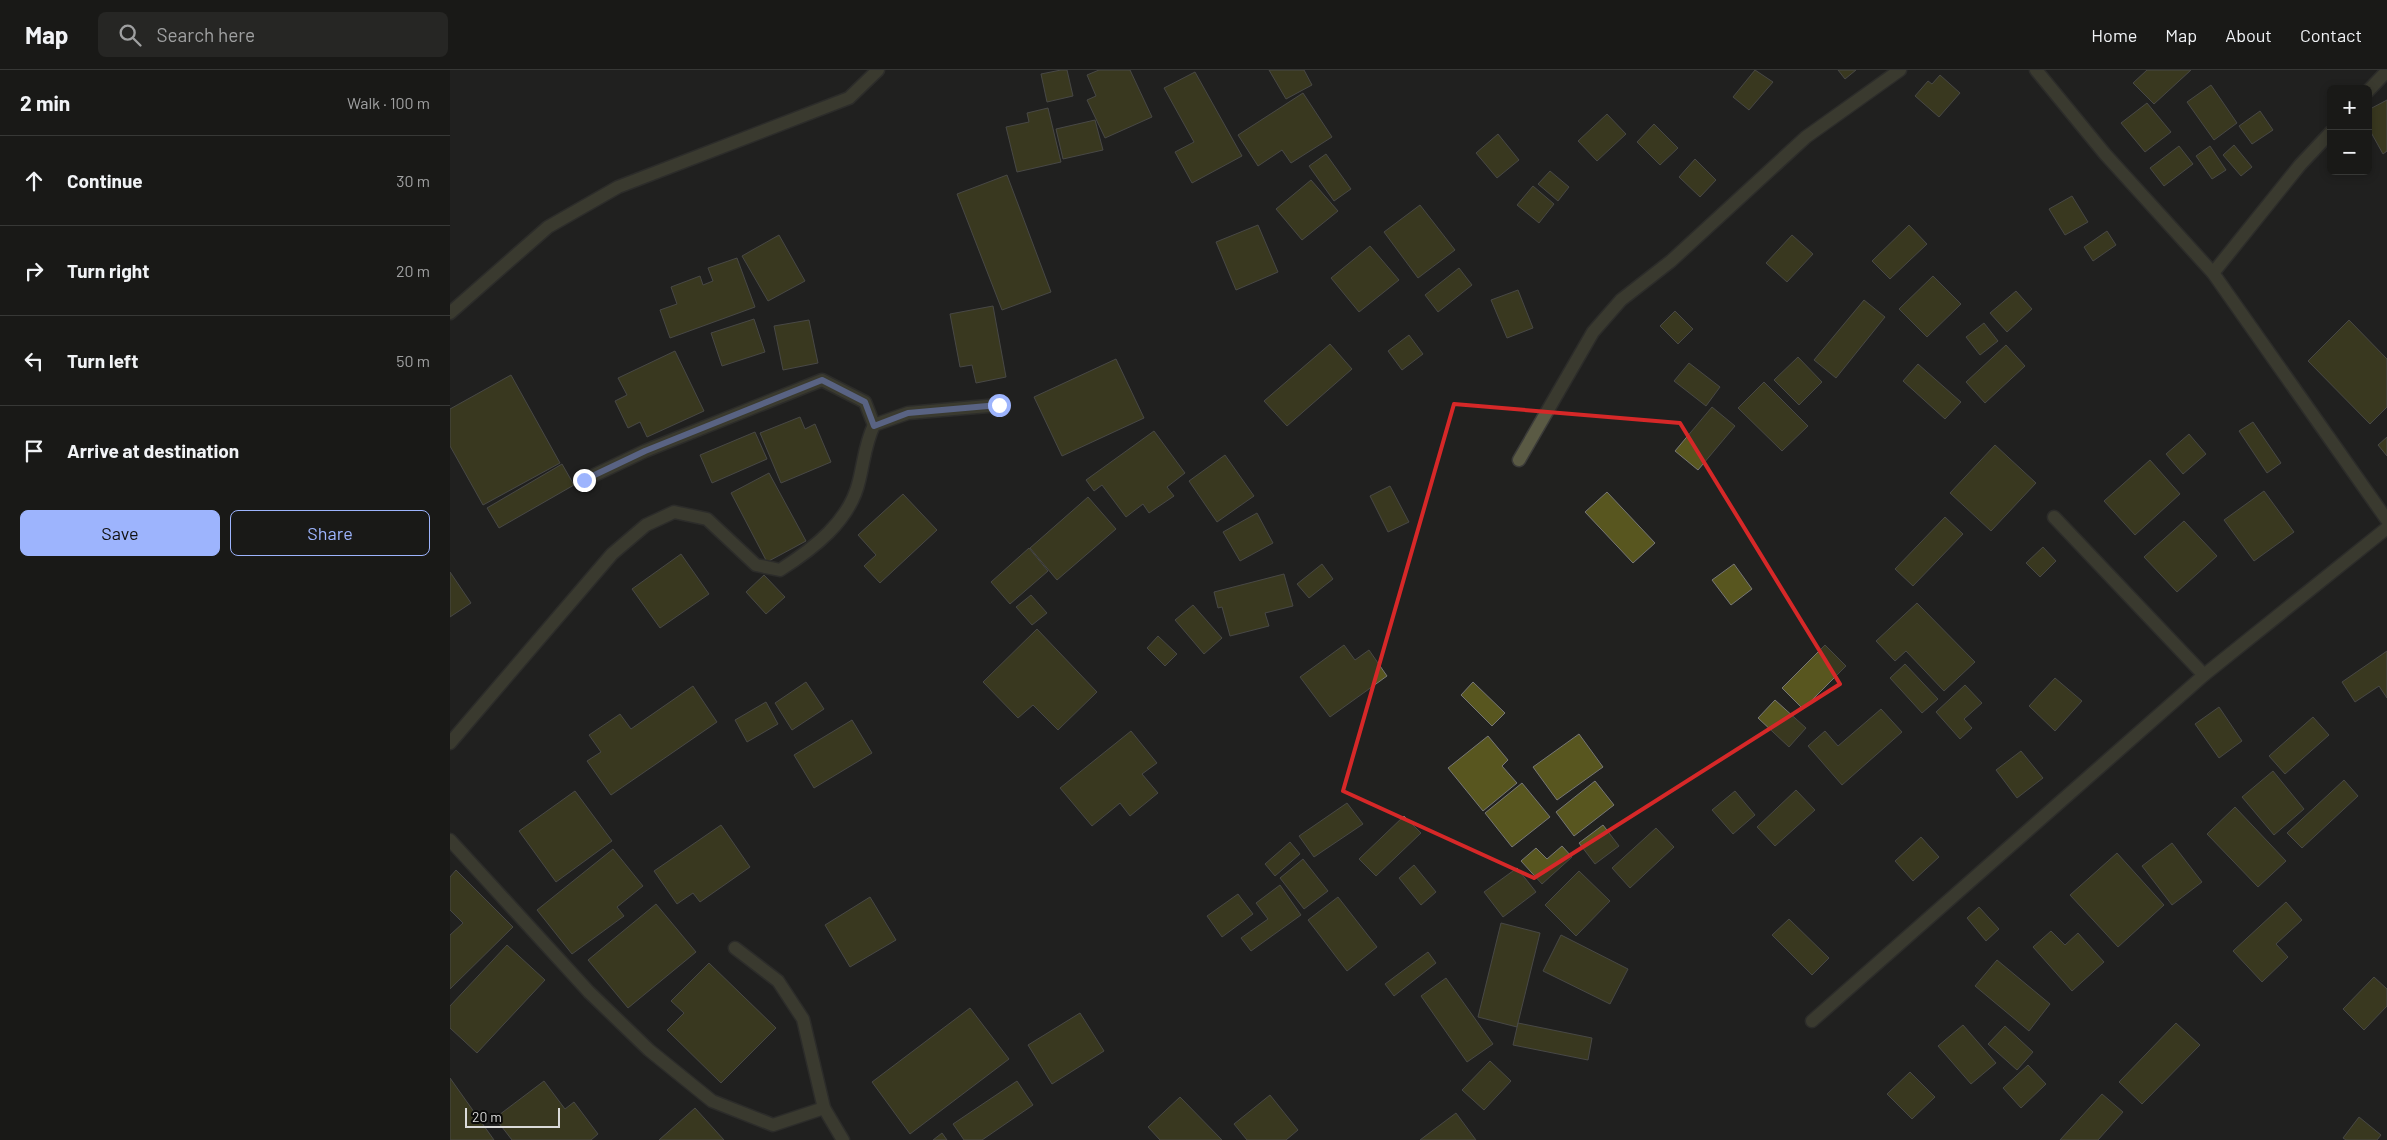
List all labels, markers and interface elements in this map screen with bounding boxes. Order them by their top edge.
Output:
search box [98,12,448,57]
text: Map [25,20,68,49]
icon: search [116,21,144,49]
text: Search here [156,23,255,46]
text: Home [2091,24,2137,46]
text: Map [2165,24,2197,46]
text: About [2225,24,2272,46]
text: Contact [2300,24,2362,46]
map controls [2327,85,2372,175]
button: + [2327,85,2372,130]
text: 2 min [20,90,70,115]
text: Walk · 100 m [347,93,430,112]
button: − [2327,130,2372,175]
icon: ahead [20,167,48,195]
text: Continue [67,169,143,192]
text: 30 m [396,171,430,190]
icon: right [20,257,48,285]
text: Turn right [67,259,149,282]
text: 20 m [396,261,430,280]
icon: left [20,347,48,375]
text: Turn left [67,349,138,372]
text: 50 m [396,351,430,370]
route start [988,394,1011,417]
icon: arrive [20,437,48,465]
text: Arrive at destination [67,439,239,462]
route end [573,469,596,492]
button: Save [20,510,220,556]
button: Share [230,510,430,556]
scale bar [465,1105,560,1128]
text: 20 m [472,1108,502,1125]

